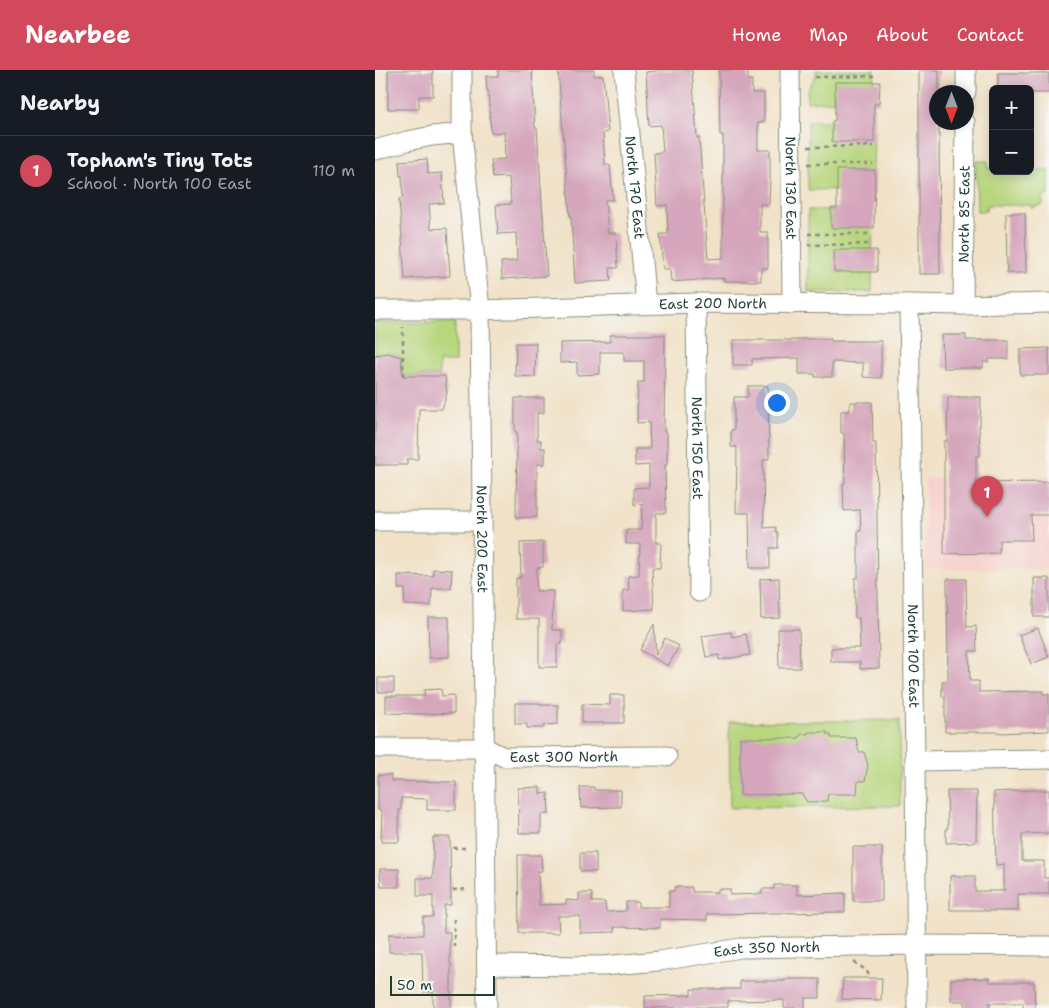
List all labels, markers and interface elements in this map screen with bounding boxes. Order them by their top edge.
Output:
text: Nearbee [25,19,131,51]
text: Home [732,23,781,47]
text: Map [809,23,848,47]
text: About [876,23,929,47]
text: Contact [957,23,1024,47]
north arrow [929,85,974,130]
map controls [989,85,1034,175]
button: + [989,85,1034,130]
text: Nearby [20,89,100,117]
button: − [989,130,1034,175]
street label: North 170 East [621,135,649,240]
street label: North 130 East [782,136,800,240]
text: Topham's Tiny Tots [67,148,253,173]
text: 1 [32,160,40,181]
text: 110 m [312,160,355,181]
street label: North 85 East [954,165,974,263]
text: School · North 100 East [67,173,252,194]
street label: East 200 North [659,294,767,313]
your location [764,390,790,416]
street label: North 150 East [688,396,707,500]
pin: 1 [971,476,1003,517]
street label: North 200 East [473,485,492,593]
street label: North 100 East [904,604,923,708]
street label: East 300 North [510,747,618,766]
street label: East 350 North [712,938,820,961]
scale bar [390,973,495,996]
text: 50 m [397,976,432,994]

